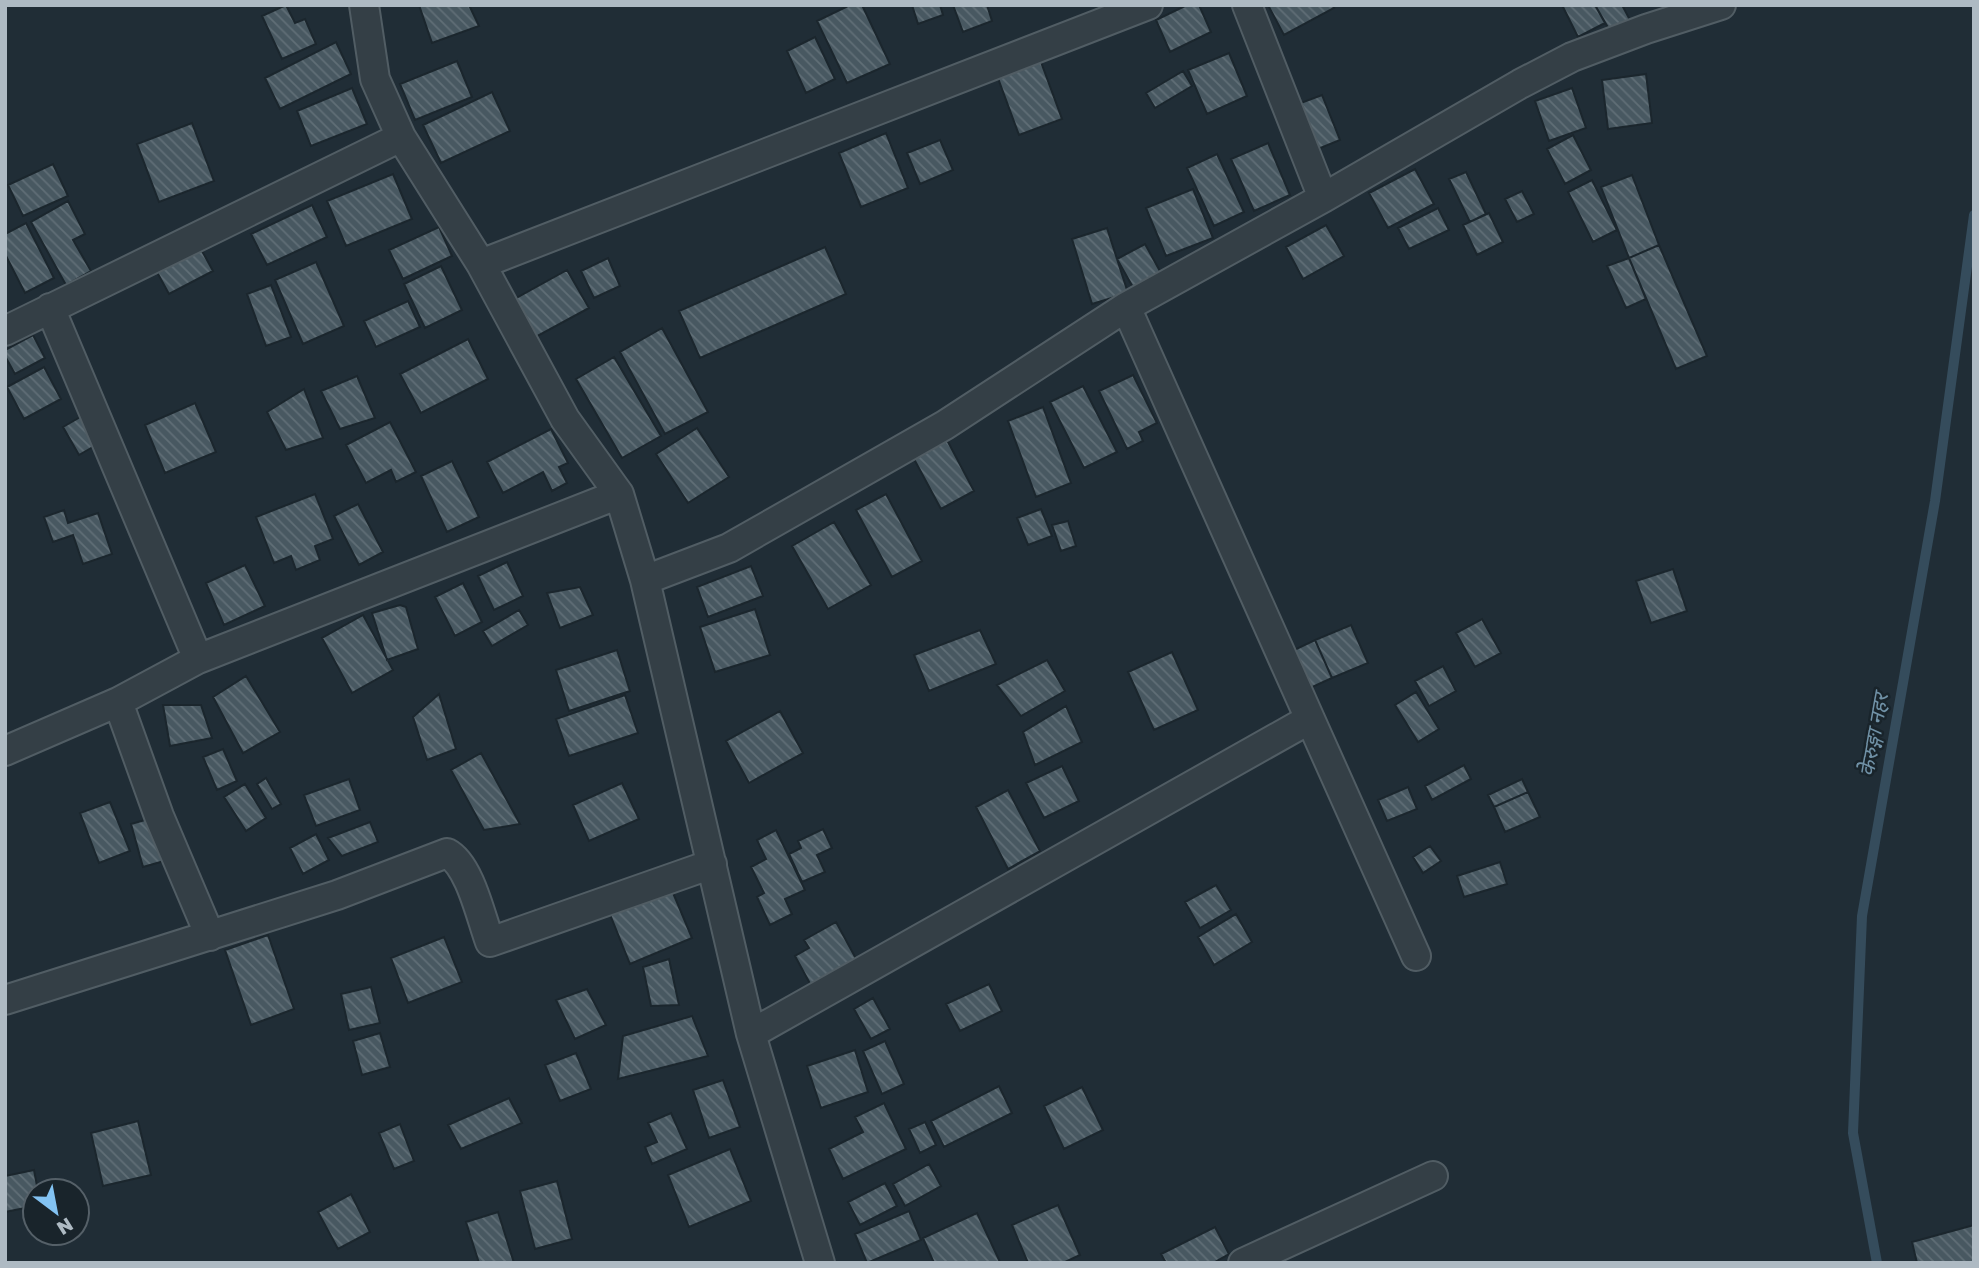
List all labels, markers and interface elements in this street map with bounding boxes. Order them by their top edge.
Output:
water label: केेरुङ्गा नहर [1853,687,1894,778]
north arrow [21,1177,91,1247]
text: N [53,1213,77,1240]

